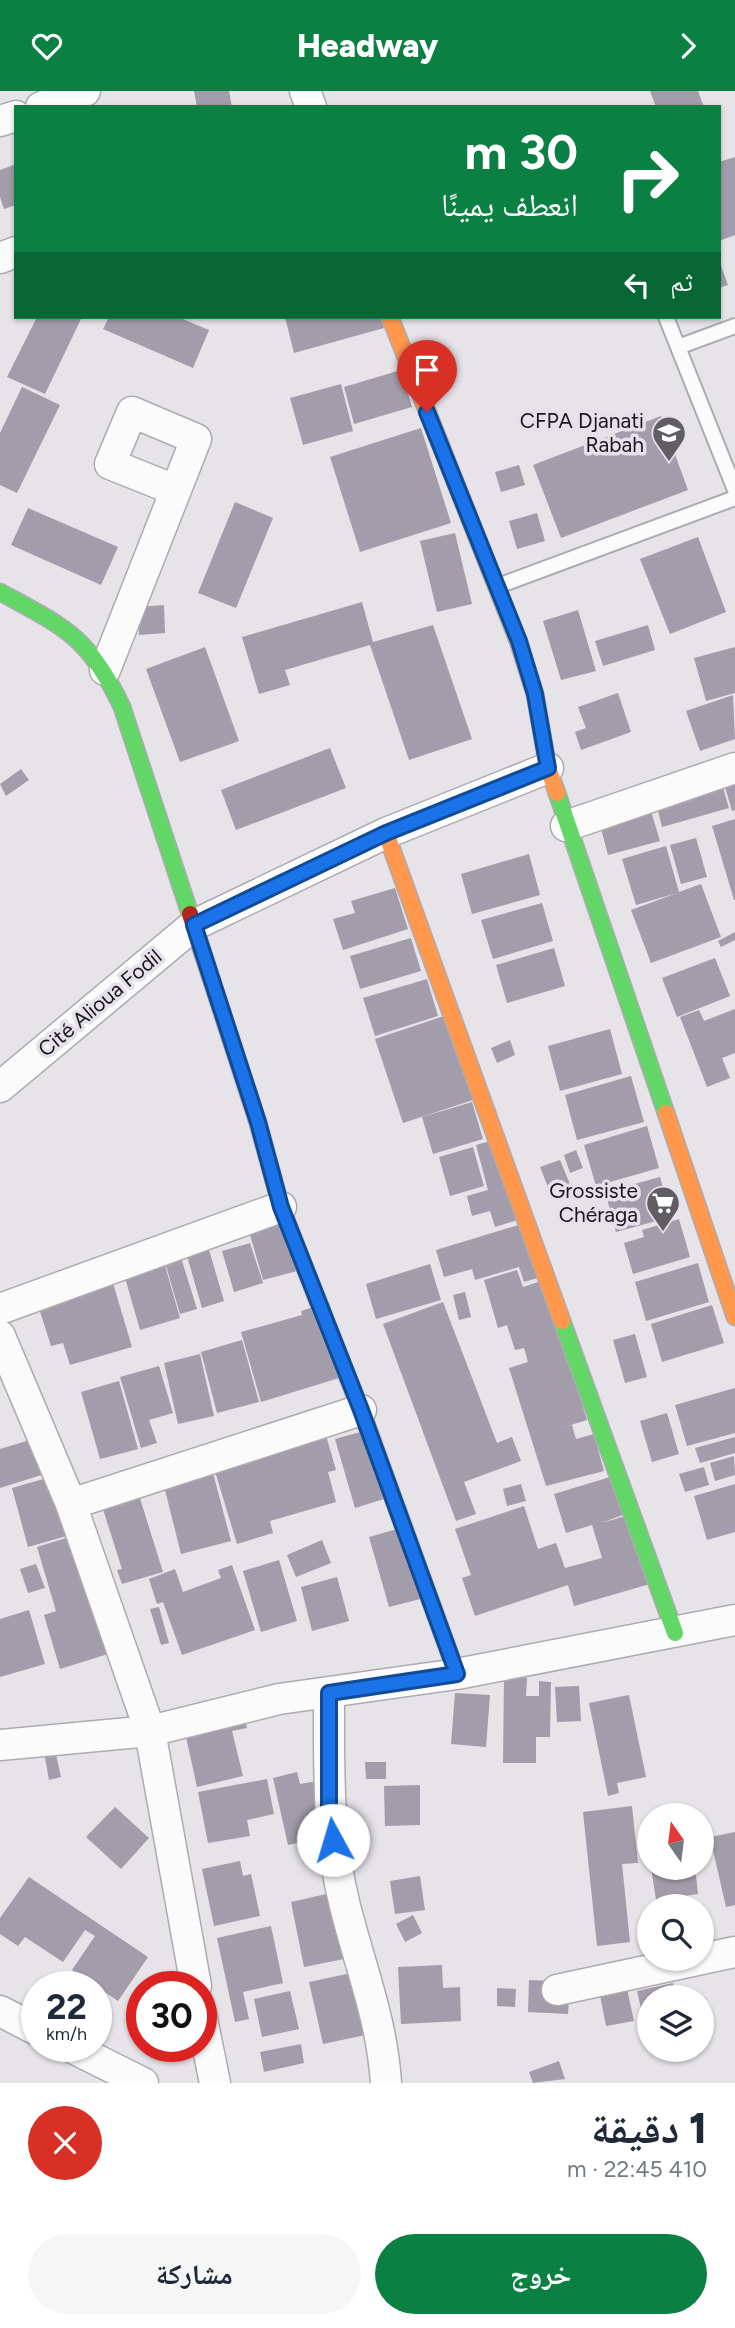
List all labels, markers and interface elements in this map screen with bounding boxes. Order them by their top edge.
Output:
icon: heart [28,27,66,65]
text: Headway [297,27,438,65]
icon: forward [669,27,707,65]
text: 30 m [465,122,578,181]
icon: right [602,133,693,224]
text: انعطف يمينًا [441,186,578,224]
icon: left [618,266,656,304]
text: ثم [670,266,693,298]
pin [397,340,457,412]
icon: arrive [408,351,446,389]
place label: CFPA Djanati Rabah [520,408,644,457]
school or university icon: CFPA Djanati Rabah [650,414,688,463]
street label: Cité Alioua Fodil [33,944,166,1061]
place label: Grossiste Chéraga [549,1178,638,1227]
supermarket icon: Grossiste Chéraga [644,1184,682,1233]
position arrow [296,1803,370,1877]
north arrow [637,1803,714,1879]
map controls [637,1803,714,2062]
button: search [637,1894,714,1971]
speed limit sign: 30 [126,1971,217,2062]
button: layers [637,1985,714,2062]
text: 22 [46,1986,87,2028]
text: km/h [46,2023,87,2045]
text: 1 دقيقة [591,2103,707,2154]
button: close [28,2106,102,2180]
text: 410 m · 22:45 [567,2155,707,2183]
button: مشاركة [28,2234,361,2314]
button: خروج [375,2234,707,2314]

